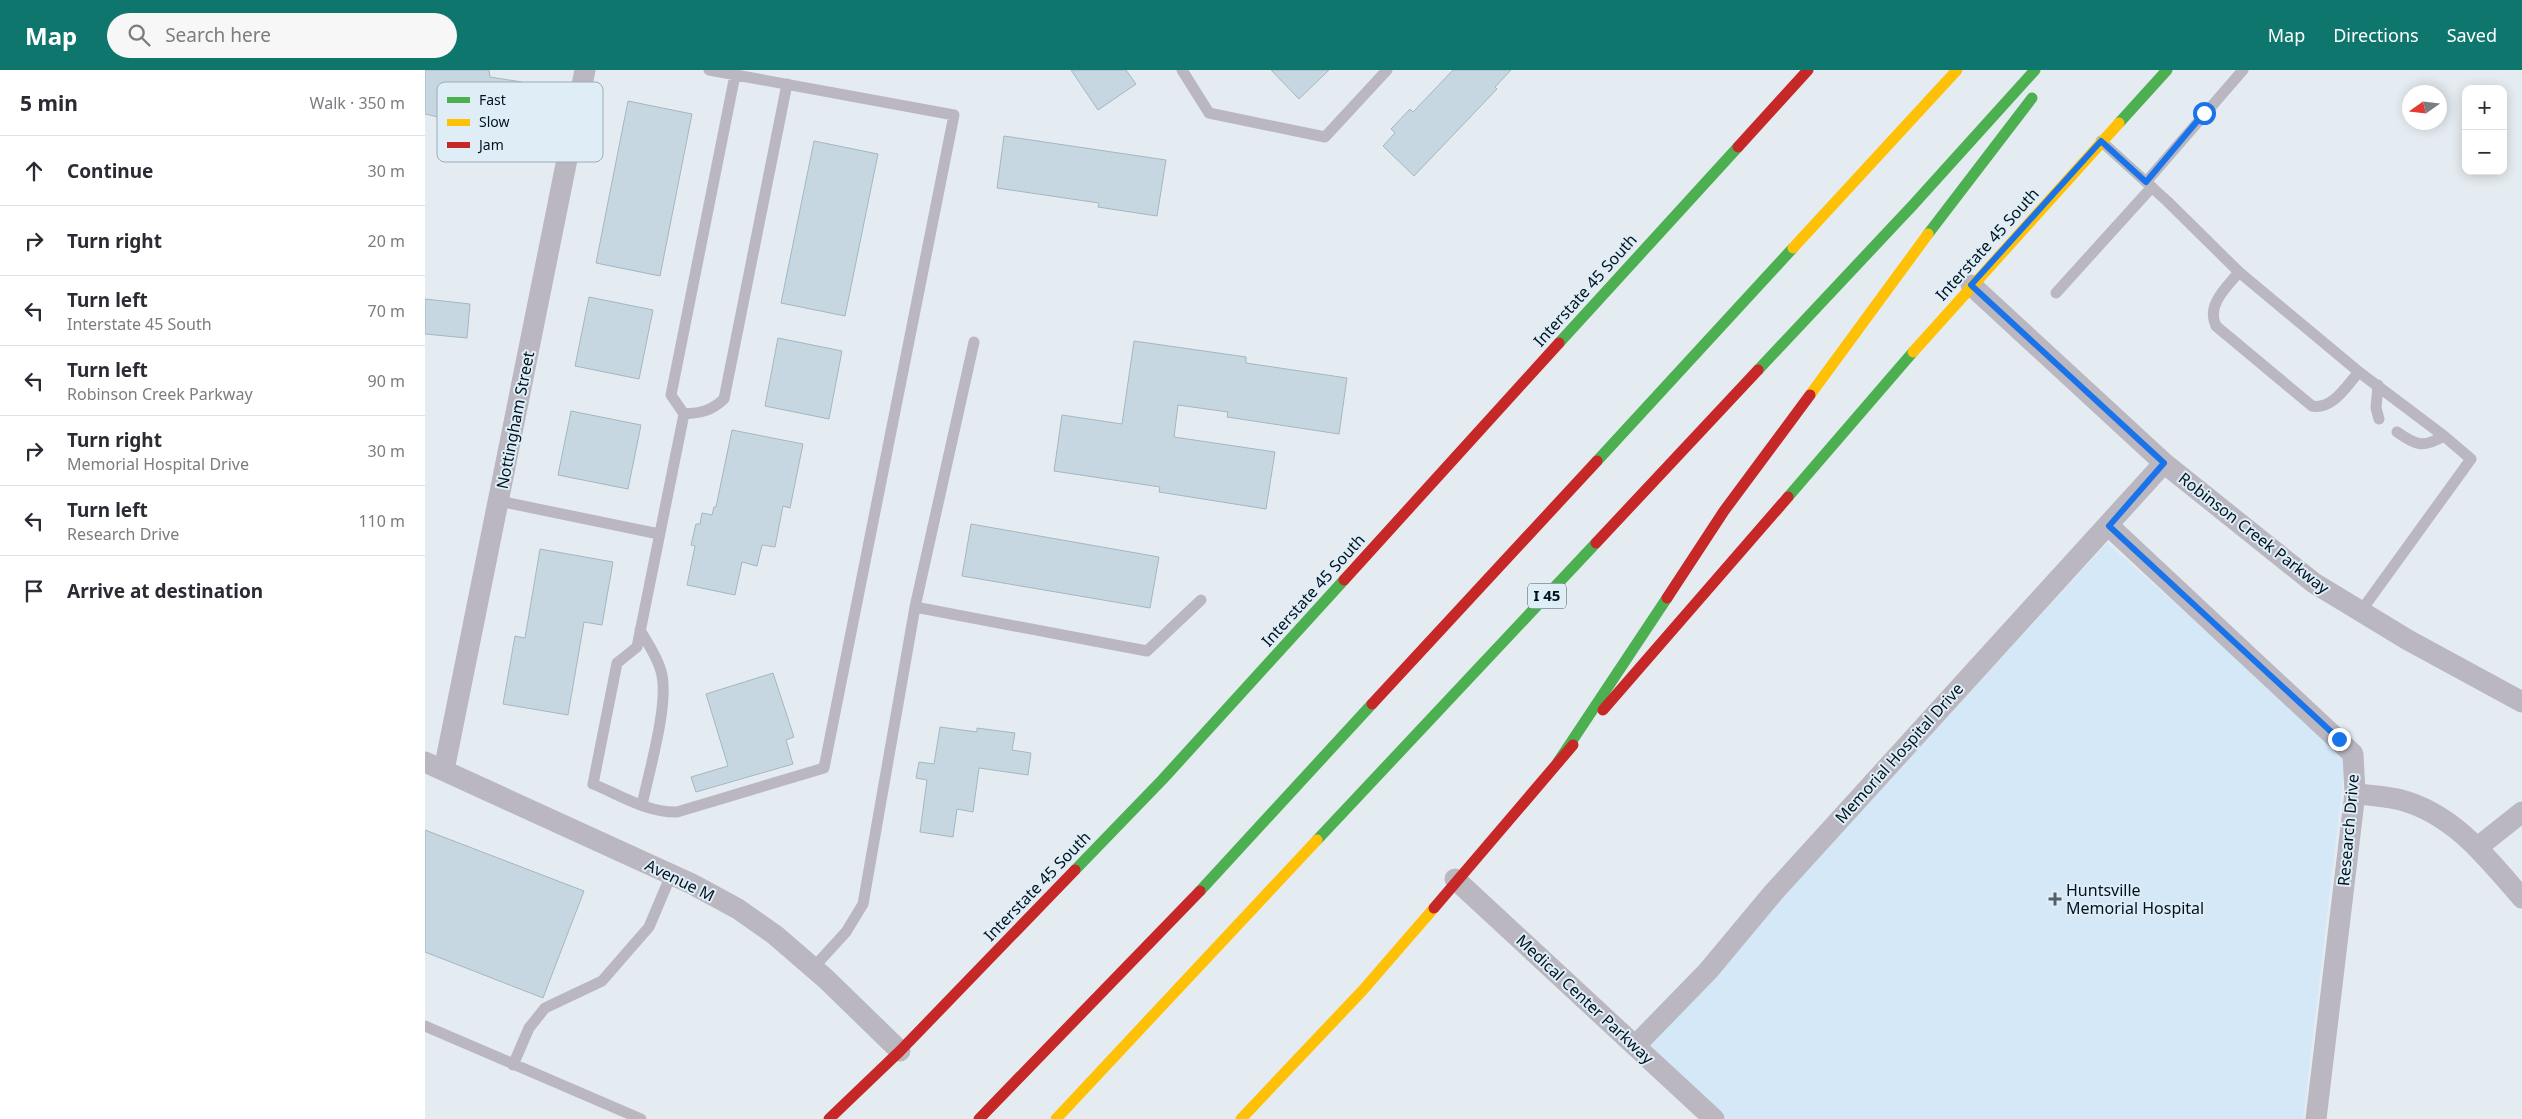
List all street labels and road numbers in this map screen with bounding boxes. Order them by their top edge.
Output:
street label: Interstate 45 South [1930,183,2044,305]
street label: Interstate 45 South [1528,229,1642,351]
street label: Nottingham Street [491,349,539,491]
street label: Robinson Creek Parkway [2174,467,2335,599]
street label: Interstate 45 South [1256,529,1370,651]
road number: I 45 [1528,584,1566,608]
street label: Memorial Hospital Drive [1830,678,1968,828]
street label: Research Drive [2332,773,2364,887]
street label: Interstate 45 South [979,826,1095,946]
street label: Avenue M [642,854,718,906]
street label: Medical Center Parkway [1511,929,1659,1069]

